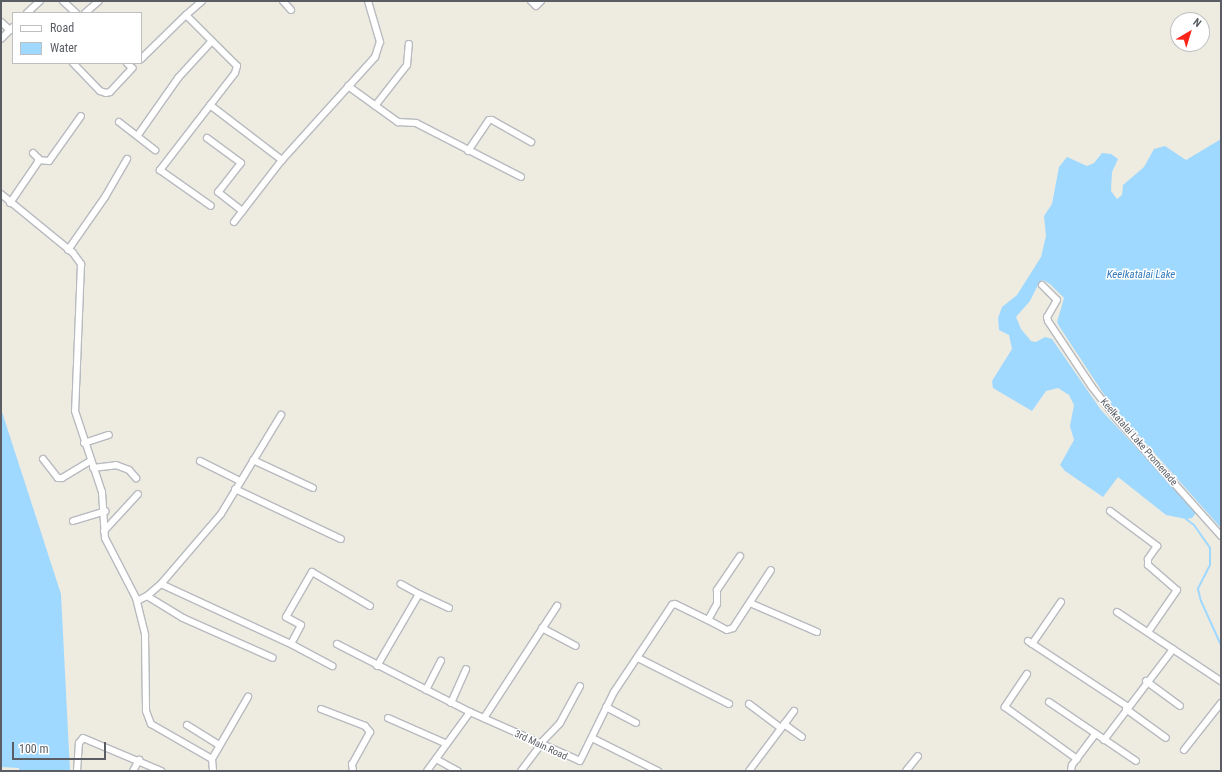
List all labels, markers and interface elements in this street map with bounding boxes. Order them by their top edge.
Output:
legend [12,12,142,64]
north arrow [1170,12,1210,52]
text: N [1190,16,1204,30]
text: Road [50,21,74,35]
text: Water [50,41,78,55]
water label: Keelkatalai Lake [1107,268,1175,282]
street label: Keelkatalai Lake Promenade [1098,396,1180,488]
street label: 3rd Main Road [513,728,569,762]
scale bar [14,734,108,760]
text: 100 m [19,742,49,756]

